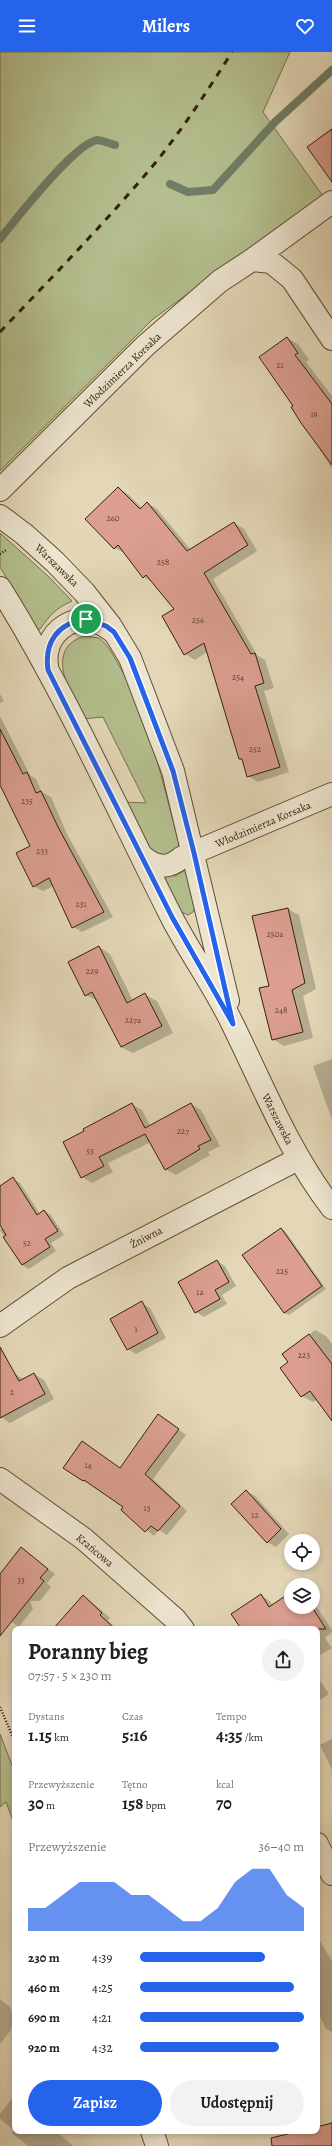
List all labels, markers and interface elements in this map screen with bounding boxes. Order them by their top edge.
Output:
text: Milers [142,14,190,38]
icon: menu [16,15,38,37]
icon: heart [294,15,316,37]
street label: Włodzimierza Korsaka [80,329,165,412]
house number: 21 [276,359,284,371]
house number: 19 [310,408,318,420]
house number: 260 [106,512,120,524]
street label: Warszawska [31,540,83,591]
house number: 258 [157,556,169,568]
pin [69,602,103,636]
icon: arrive [75,608,97,630]
house number: 256 [192,614,204,626]
house number: 254 [232,671,244,683]
house number: 252 [249,743,262,755]
house number: 235 [21,795,33,807]
street label: Włodzimierza Korsaka [212,797,314,852]
house number: 233 [36,845,48,857]
house number: 231 [75,898,87,910]
house number: 250a [266,928,284,940]
house number: 229 [86,965,98,977]
house number: 248 [275,1004,287,1016]
house number: 227a [125,1014,142,1026]
street label: Warszawska [258,1090,297,1148]
house number: 227 [177,1125,189,1137]
house number: 53 [86,1145,94,1157]
street label: Żniwna [128,1223,166,1252]
house number: 52 [23,1237,32,1249]
house number: 225 [276,1265,288,1277]
house number: 1a [196,1286,204,1298]
house number: 1 [134,1323,138,1335]
house number: 223 [298,1349,310,1361]
house number: 2 [10,1386,15,1398]
house number: 14 [84,1459,92,1471]
house number: 13 [144,1502,151,1514]
house number: 12 [251,1509,259,1521]
street label: Krańcowa [73,1530,117,1571]
map controls [284,1534,320,1614]
button: locate [284,1534,320,1570]
house number: 33 [17,1574,25,1586]
button: layers [284,1578,320,1614]
text: Poranny bieg [28,1637,148,1667]
button: share [262,1639,304,1681]
text: 07:57 · 5 × 230 m [28,1667,111,1684]
text: Dystans [28,1709,64,1724]
text: Czas [122,1709,143,1724]
text: Tempo [216,1709,247,1724]
text: 1.15 [28,1724,52,1747]
text: 5:16 [122,1724,147,1747]
text: 4:35 [216,1724,243,1747]
text: km [52,1730,69,1745]
text: /km [243,1730,263,1745]
text: Przewyższenie [28,1777,94,1792]
text: Tętno [122,1777,147,1792]
text: kcal [216,1777,234,1792]
text: 30 [28,1792,44,1815]
text: 158 [122,1792,144,1815]
text: 70 [216,1792,232,1815]
text: m [44,1798,55,1813]
text: bpm [144,1798,166,1813]
text: Przewyższenie [28,1838,106,1855]
text: 36–40 m [258,1838,304,1855]
text: 230 m [28,1949,60,1966]
text: 4:39 [92,1949,112,1966]
text: 460 m [28,1979,60,1996]
text: 4:25 [92,1979,113,1996]
text: 690 m [28,2009,60,2026]
text: 4:21 [92,2009,112,2026]
text: 920 m [28,2039,60,2056]
text: 4:32 [92,2039,113,2056]
button: Zapisz [28,2080,162,2126]
button: Udostępnij [170,2080,304,2126]

